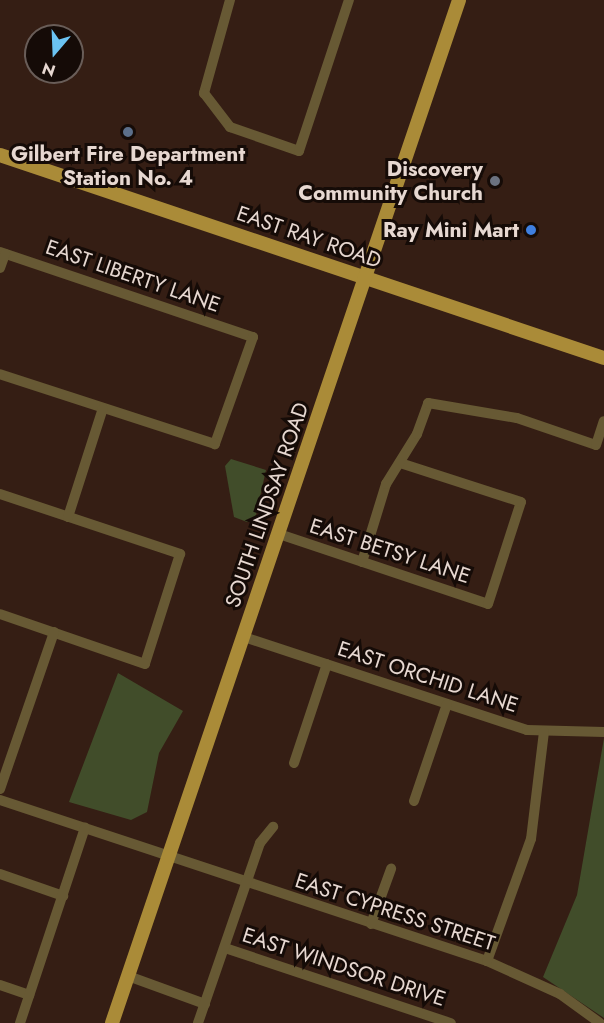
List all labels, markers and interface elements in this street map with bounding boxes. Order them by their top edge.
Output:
north arrow [24,24,84,84]
text: N [39,57,58,83]
marker: Gilbert Fire Department Station No. 4 [121,125,135,139]
place label: Gilbert Fire Department Station No. 4 [11,141,245,191]
place label: Discovery Community Church [298,156,483,206]
marker: Discovery Community Church [488,174,502,188]
street label: EAST RAY ROAD [233,200,385,274]
place label: Ray Mini Mart [383,217,519,243]
marker: Ray Mini Mart [524,223,538,237]
street label: EAST LIBERTY LANE [42,234,224,318]
street label: SOUTH LINDSAY ROAD [220,399,314,611]
street label: EAST BETSY LANE [307,513,473,589]
street label: EAST ORCHID LANE [335,636,521,718]
street label: EAST CYPRESS STREET [292,868,498,956]
street label: EAST WINDSOR DRIVE [239,922,449,1012]

